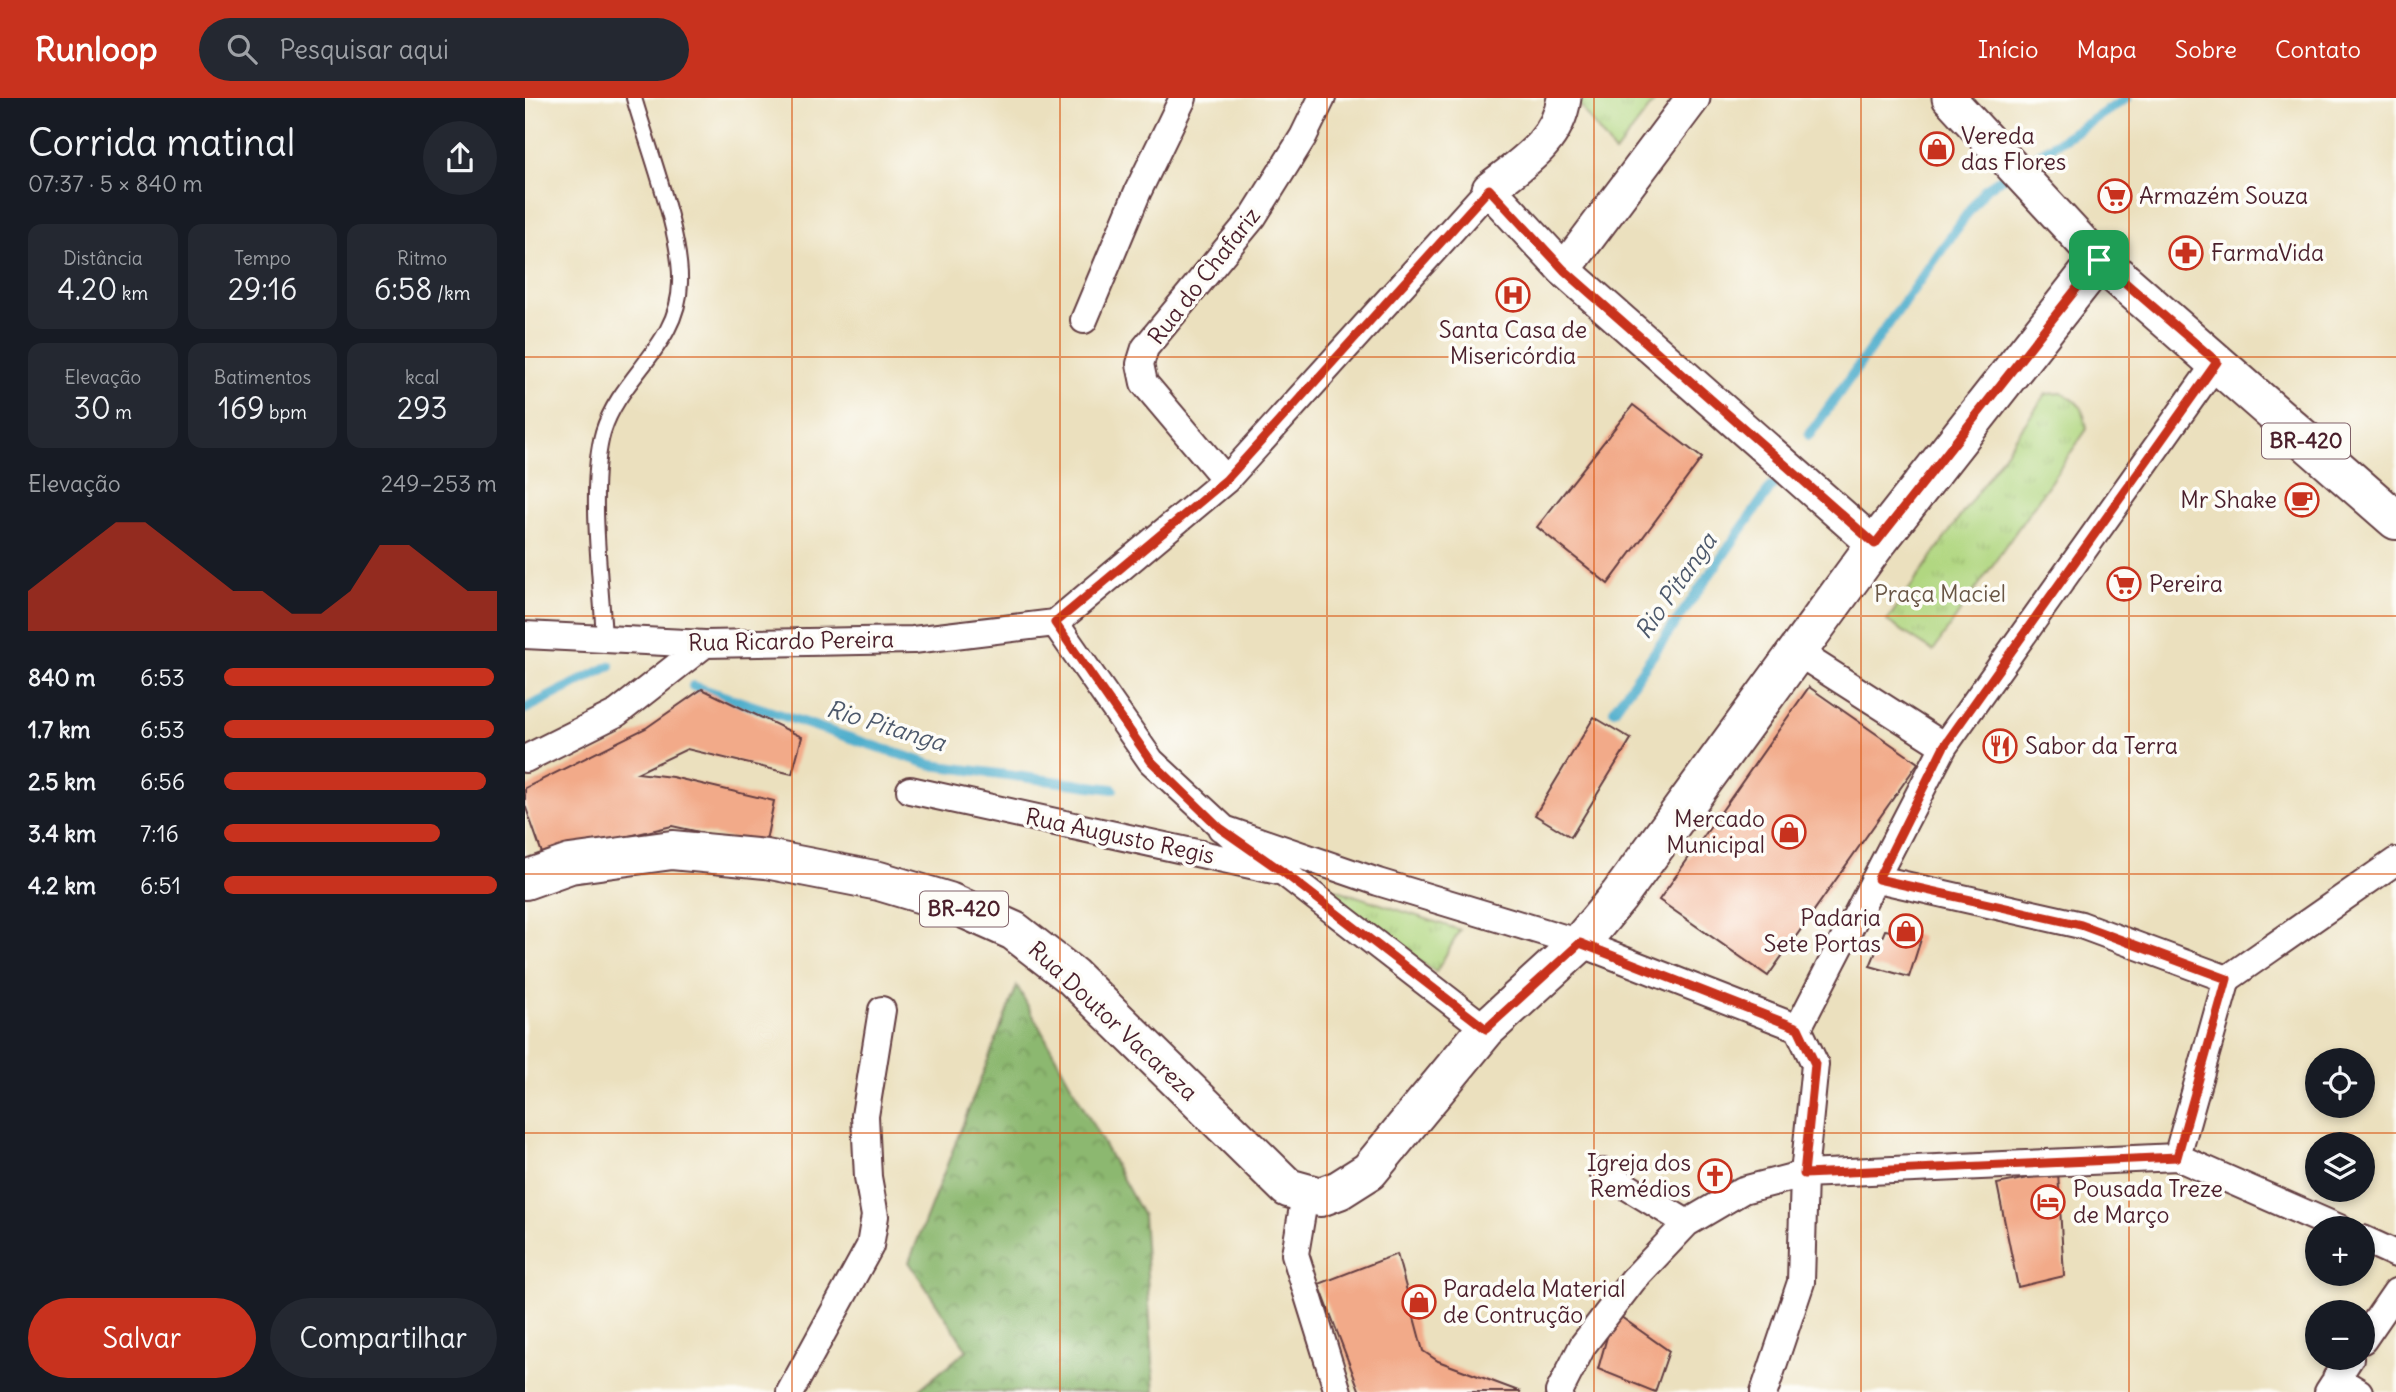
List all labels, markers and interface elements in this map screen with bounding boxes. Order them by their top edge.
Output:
search box [199,18,689,81]
text: Runloop [35,28,157,70]
icon: search [223,30,261,68]
text: Pesquisar aqui [279,33,449,66]
text: Início [1978,34,2038,64]
text: Mapa [2076,34,2137,64]
text: Sobre [2175,34,2237,64]
text: Contato [2275,34,2361,64]
text: Corrida matinal [28,119,295,166]
button: share [423,121,497,195]
place label: Vereda das Flores [1961,121,2066,176]
shop icon: Vereda das Flores [1918,130,1956,168]
text: 07:37 · 5 × 840 m [28,169,203,198]
supermarket icon: Armazém Souza [2096,177,2134,215]
place label: Armazém Souza [2139,181,2308,210]
street label: Rua do Chafariz [1141,201,1266,350]
pin [2069,230,2129,290]
pharmacy icon: FarmaVida [2167,234,2205,272]
place label: FarmaVida [2211,238,2324,267]
icon: arrive [2080,241,2118,279]
text: Distância [63,246,143,270]
text: Tempo [234,246,291,270]
text: Ritmo [397,246,447,270]
text: 4.20 [58,270,117,308]
text: 29:16 [228,270,297,308]
text: 6:58 [374,270,433,308]
hospital icon: Santa Casa de Misericórdia [1494,276,1532,314]
text: km [117,281,148,305]
text: /km [433,281,470,305]
place label: Santa Casa de Misericórdia [1439,315,1587,370]
text: Elevação [65,365,141,389]
text: Batimentos [214,365,311,389]
text: kcal [405,365,439,389]
text: 30 [74,389,111,427]
text: 169 [218,389,264,427]
text: 293 [397,389,448,427]
text: m [111,400,132,424]
text: bpm [264,400,307,424]
road number: BR-420 [2262,424,2350,458]
text: Elevação [28,469,121,498]
text: 249–253 m [381,469,497,498]
cafe icon: Mr Shake [2283,481,2321,519]
place label: Mr Shake [2180,485,2277,514]
water label: Rio Pitanga [1628,526,1723,644]
supermarket icon: Pereira [2105,565,2143,603]
place label: Pereira [2149,569,2223,598]
park label: Praça Maciel [1874,579,2006,608]
street label: Rua Ricardo Pereira [688,624,894,657]
text: 840 m [28,663,95,692]
text: 6:53 [140,663,185,692]
water label: Rio Pitanga [823,693,950,758]
text: 1.7 km [28,715,91,744]
text: 6:53 [140,715,185,744]
restaurant icon: Sabor da Terra [1981,727,2019,765]
place label: Sabor da Terra [2025,731,2178,760]
text: 2.5 km [28,767,96,796]
text: 6:56 [140,767,185,796]
street label: Rua Augusto Regis [1023,801,1217,870]
place label: Mercado Municipal [1666,804,1765,859]
shop icon: Mercado Municipal [1770,813,1808,851]
text: 3.4 km [28,819,96,848]
text: 7:16 [140,819,179,848]
text: 4.2 km [28,871,96,900]
text: 6:51 [140,871,181,900]
road number: BR-420 [920,892,1008,926]
place label: Padaria Sete Portas [1763,903,1881,958]
shop icon: Padaria Sete Portas [1887,912,1925,950]
street label: Rua Doutor Vacareza [1023,935,1204,1107]
map controls [2305,1048,2375,1370]
button: locate [2305,1048,2375,1118]
button: layers [2305,1132,2375,1202]
place label: Igreja dos Remédios [1587,1148,1691,1203]
church icon: Igreja dos Remédios [1696,1157,1734,1195]
place label: Pousada Treze de Março [2073,1174,2223,1229]
hotel icon: Pousada Treze de Março [2029,1183,2067,1221]
button: + [2305,1216,2375,1286]
place label: Paradela Material de Contrução [1443,1274,1625,1329]
shop icon: Paradela Material de Contrução [1400,1283,1438,1321]
button: Salvar [28,1298,256,1378]
button: Compartilhar [270,1298,497,1378]
button: − [2305,1300,2375,1370]

